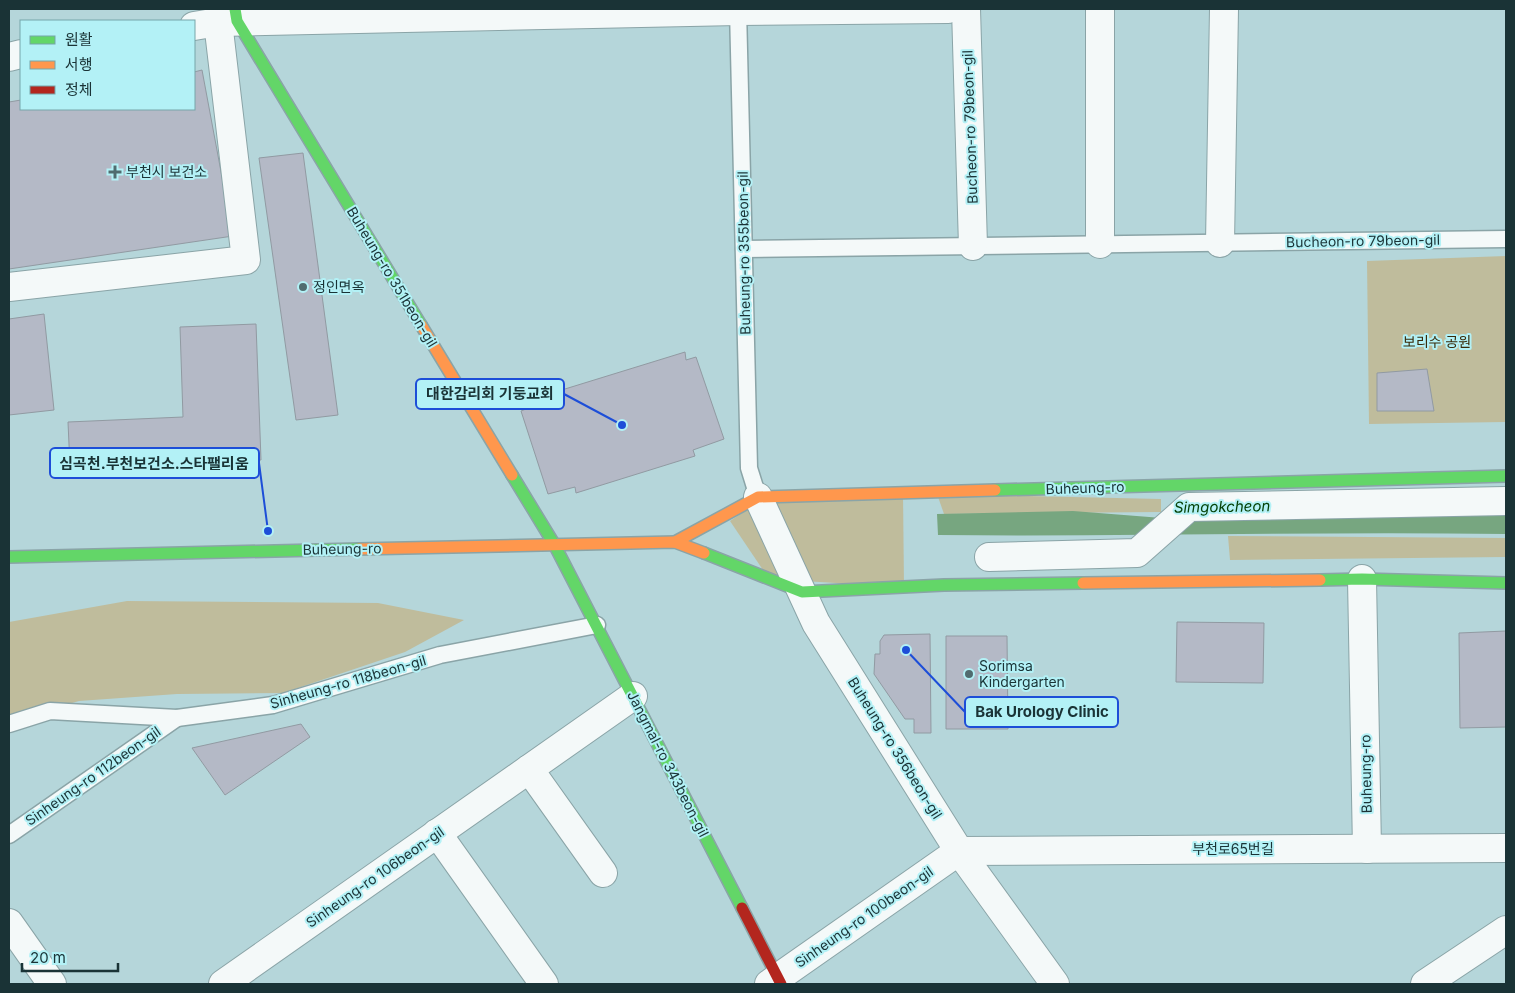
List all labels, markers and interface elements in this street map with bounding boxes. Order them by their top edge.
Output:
legend [20,20,195,110]
text: 원활 [65,30,93,49]
street label: Bucheon-ro 79beon-gil [958,50,981,204]
text: 서행 [65,55,93,74]
text: 정체 [65,80,93,99]
place label: 부천시 보건소 [126,163,207,180]
marker: 부천시 보건소 [108,165,122,179]
street label: Buheung-ro 355beon-gil [734,171,753,335]
street label: Buheung-ro 351beon-gil [344,203,441,350]
street label: Bucheon-ro 79beon-gil [1286,231,1440,250]
place label: 정인면옥 [313,278,365,295]
marker: 정인면옥 [297,281,309,293]
park label: 보리수 공원 [1403,333,1471,350]
callout: 대한감리회 기둥교회 [416,379,564,409]
text: 대한감리회 기둥교회 [426,384,554,403]
callout: 심곡천.부천보건소.스타팰리움 [50,448,259,478]
text: 심곡천.부천보건소.스타팰리움 [59,454,249,473]
street label: Buheung-ro [1045,478,1125,497]
water label: Simgokcheon [1174,496,1270,517]
street label: Buheung-ro [302,539,382,558]
street label: Sinheung-ro 118beon-gil [268,651,428,712]
place label: Sorimsa Kindergarten [979,657,1065,690]
marker: Sorimsa Kindergarten [963,668,975,680]
street label: Buheung-ro 356beon-gil [845,674,946,822]
street label: Jangmal-ro 343beon-gil [624,688,713,840]
callout: Bak Urology Clinic [965,697,1118,727]
text: Bak Urology Clinic [975,702,1109,721]
street label: Sinheung-ro 112beon-gil [22,722,164,829]
street label: Buheung-ro [1356,734,1375,814]
street label: Sinheung-ro 106beon-gil [302,822,447,931]
street label: 부천로65번길 [1192,840,1274,857]
street label: Sinheung-ro 100beon-gil [791,862,936,971]
scale bar [22,940,119,972]
text: 20 m [30,948,66,967]

